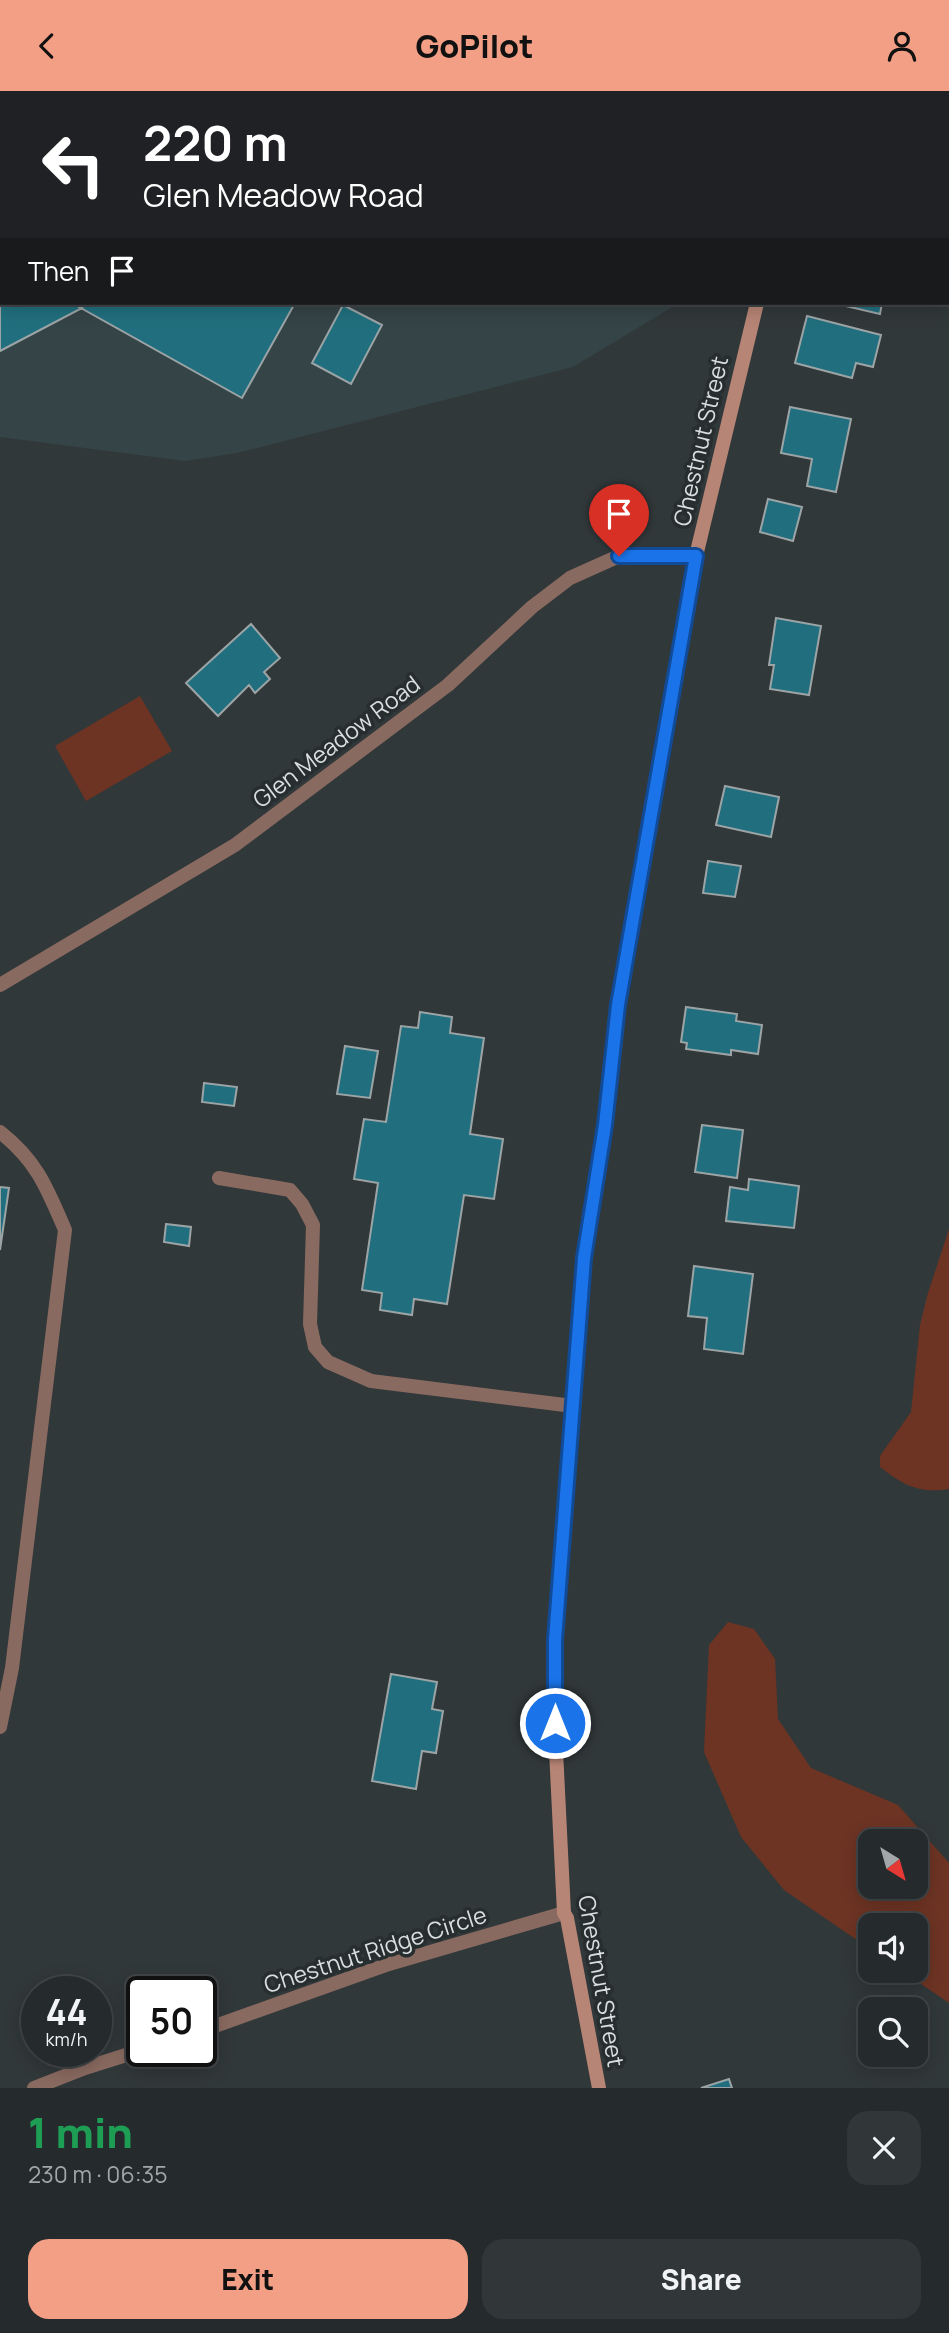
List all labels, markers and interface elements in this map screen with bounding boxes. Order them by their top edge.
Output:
text: GoPilot [416,24,533,68]
icon: back [28,27,66,65]
icon: person [883,27,921,65]
text: 220 m [143,109,287,176]
icon: left [28,119,119,210]
text: Glen Meadow Road [143,173,424,217]
icon: arrive [103,252,141,290]
text: Then [28,253,89,289]
street label: Chestnut Street [665,353,735,529]
pin [589,484,649,556]
icon: arrive [600,495,638,533]
street label: Glen Meadow Road [246,667,426,815]
position arrow [518,1686,592,1760]
north arrow [858,1829,928,1899]
map controls [858,1829,928,2067]
street label: Chestnut Street [571,1893,633,2069]
street label: Chestnut Ridge Circle [260,1898,490,2000]
button: sound [858,1913,928,1983]
speed limit sign: 50 [126,1976,217,2067]
text: 44 [45,1988,88,2036]
button: search [858,1997,928,2067]
text: km/h [46,2027,87,2051]
text: 1 min [28,2103,133,2161]
button: close [847,2111,921,2185]
text: 230 m · 06:35 [28,2158,168,2190]
button: Exit [28,2239,468,2319]
button: Share [482,2239,921,2319]

